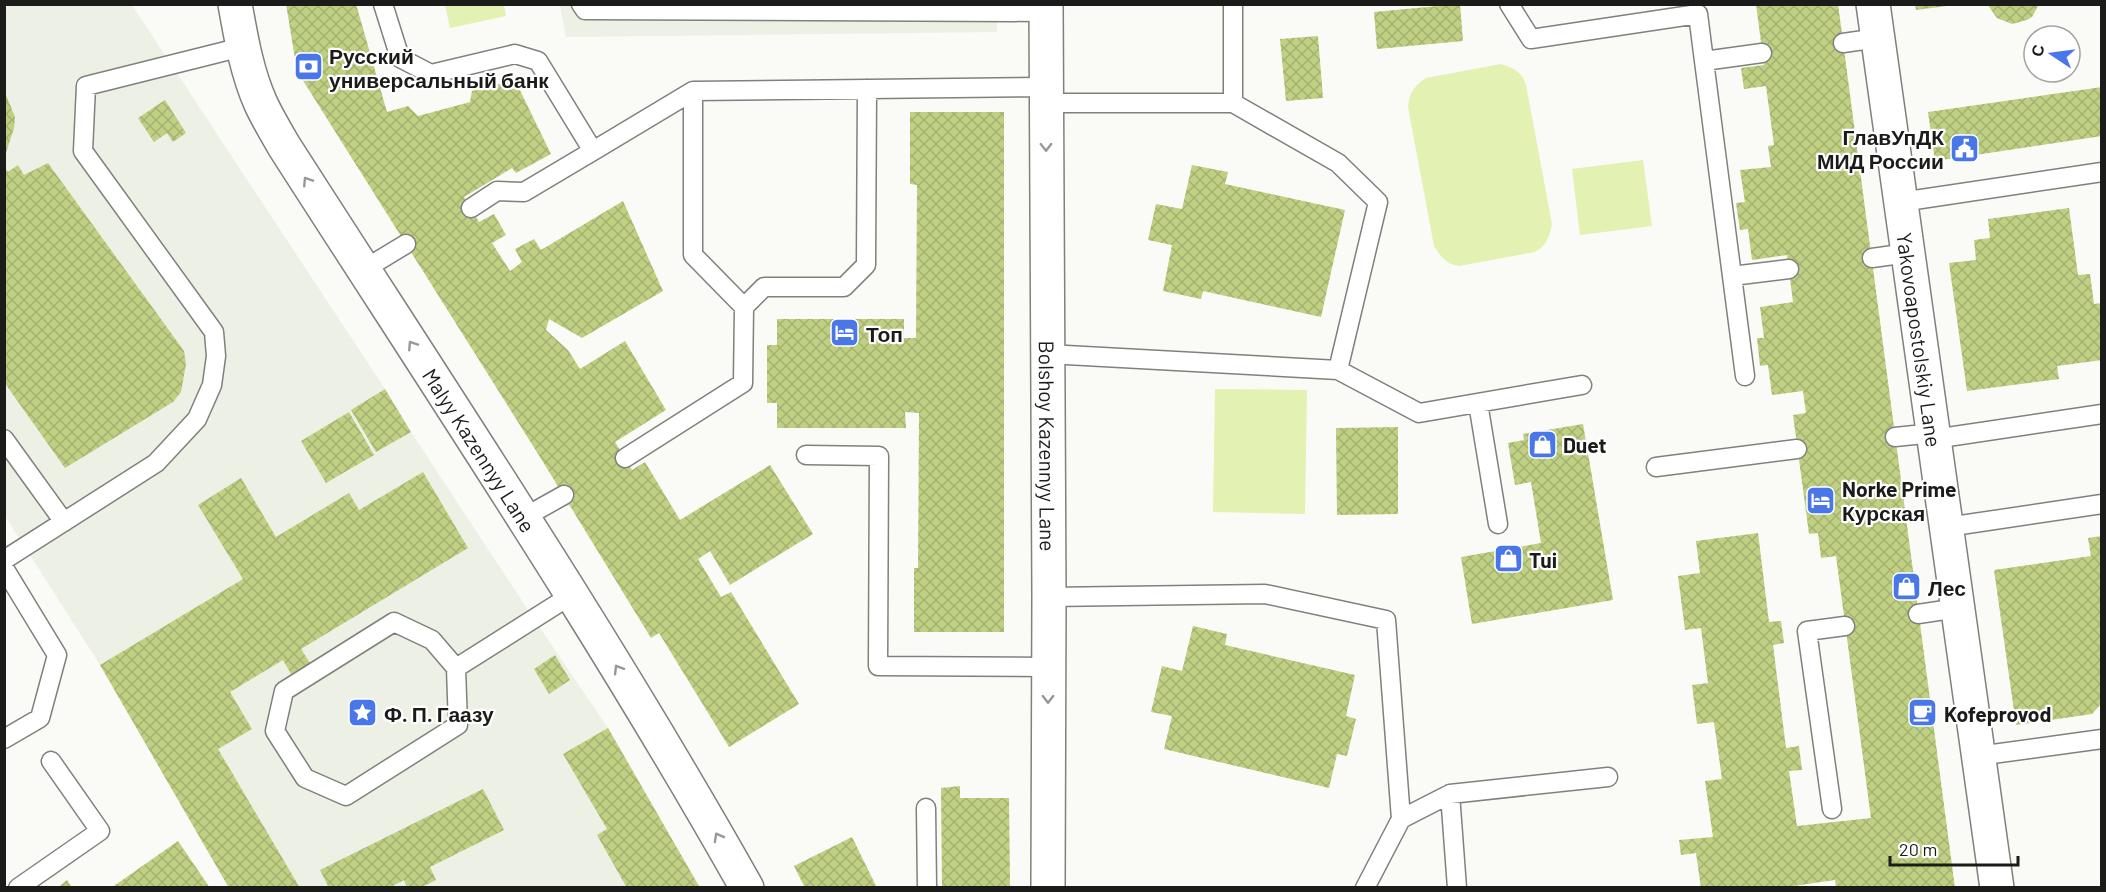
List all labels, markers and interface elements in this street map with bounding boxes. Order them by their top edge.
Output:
north arrow [2022,24,2082,84]
text: С [2026,42,2048,58]
place label: Русский универсальный банк [329,43,549,92]
bank icon: Русский универсальный банк [292,51,324,83]
place label: ГлавУпДК МИД России [1817,124,1944,173]
public building icon: ГлавУпДК МИД России [1949,132,1981,164]
one-way arrow [1040,142,1052,151]
one-way arrow [302,177,314,187]
street label: Yakovoapostolskiy Lane [1893,231,1947,449]
hotel icon: Топ [829,317,861,349]
place label: Топ [866,321,903,346]
street label: Bolshoy Kazennyy Lane [1035,340,1061,552]
one-way arrow [408,341,419,352]
street label: Malyy Kazennyy Lane [418,363,541,536]
shop icon: Duet [1526,428,1558,460]
place label: Duet [1563,432,1607,457]
place label: Norke Prime Курская [1842,476,1956,525]
hotel icon: Norke Prime Курская [1805,484,1837,516]
shop icon: Tui [1492,543,1524,575]
place label: Tui [1529,547,1557,572]
shop icon: Лес [1891,571,1923,603]
place label: Лес [1928,575,1966,600]
one-way arrow [614,665,626,675]
one-way arrow [1042,694,1054,703]
place icon: Ф. П. Гаазу [347,697,379,729]
cafe icon: Kofeprovod [1907,697,1939,729]
place label: Ф. П. Гаазу [384,701,494,726]
place label: Kofeprovod [1944,701,2051,726]
scale bar [1890,829,2018,867]
one-way arrow [714,832,725,843]
text: 20 m [1899,838,1937,860]

